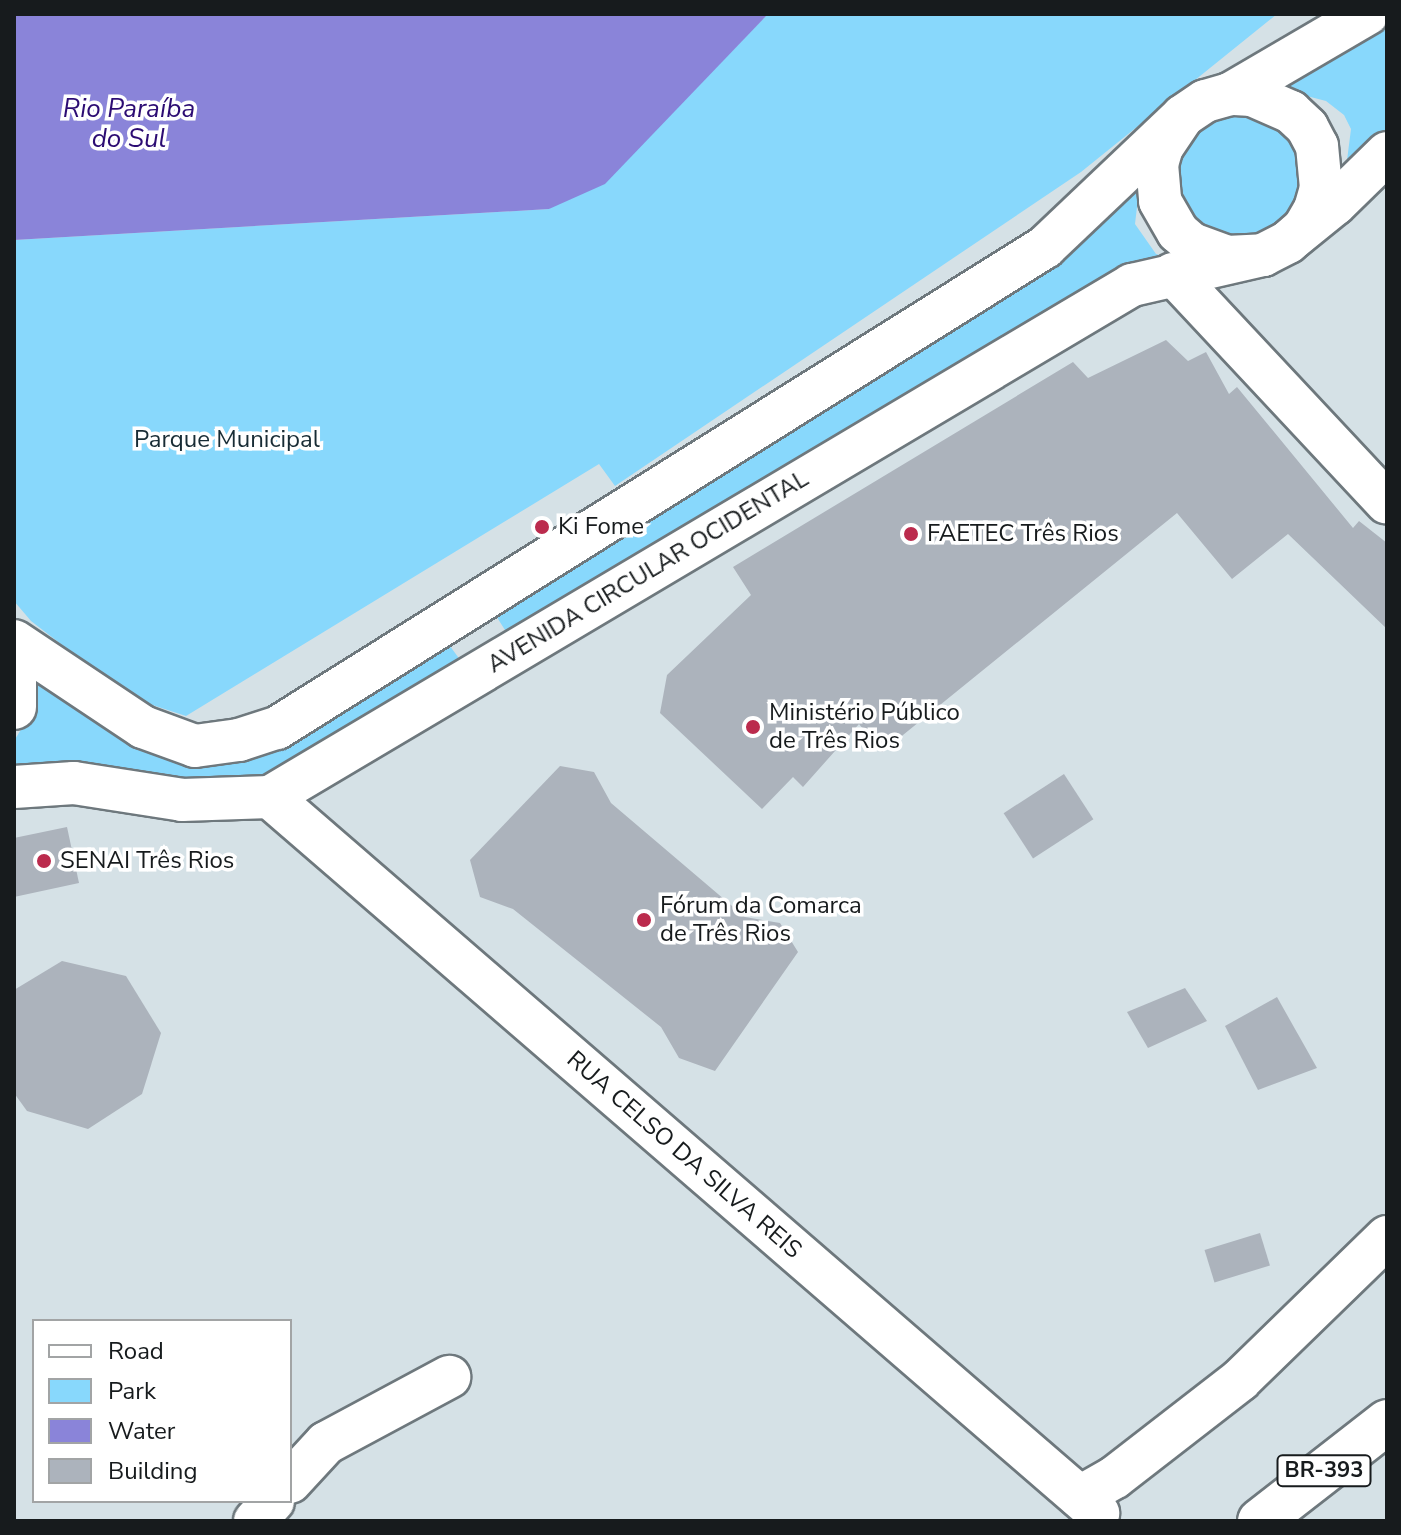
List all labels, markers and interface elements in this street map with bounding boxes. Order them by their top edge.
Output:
water label: Rio Paraíba do Sul [63,93,195,154]
park label: Parque Municipal [134,426,320,454]
street label: AVENIDA CIRCULAR OCIDENTAL [482,465,814,679]
place label: Ki Fome [558,513,644,541]
marker: Ki Fome [533,518,551,536]
place label: FAETEC Três Rios [927,520,1119,548]
marker: FAETEC Três Rios [902,525,920,543]
place label: Ministério Público de Três Rios [769,699,960,755]
marker: Ministério Público de Três Rios [744,718,762,736]
place label: SENAI Três Rios [60,847,234,875]
marker: SENAI Três Rios [35,852,53,870]
place label: Fórum da Comarca de Três Rios [660,892,862,948]
marker: Fórum da Comarca de Três Rios [635,911,653,929]
street label: RUA CELSO DA SILVA REIS [561,1045,807,1265]
legend [32,1319,292,1503]
text: Road [108,1335,164,1367]
text: Park [108,1375,156,1407]
text: Water [108,1415,175,1447]
road number: BR-393 [1276,1453,1372,1489]
text: Building [108,1455,198,1487]

